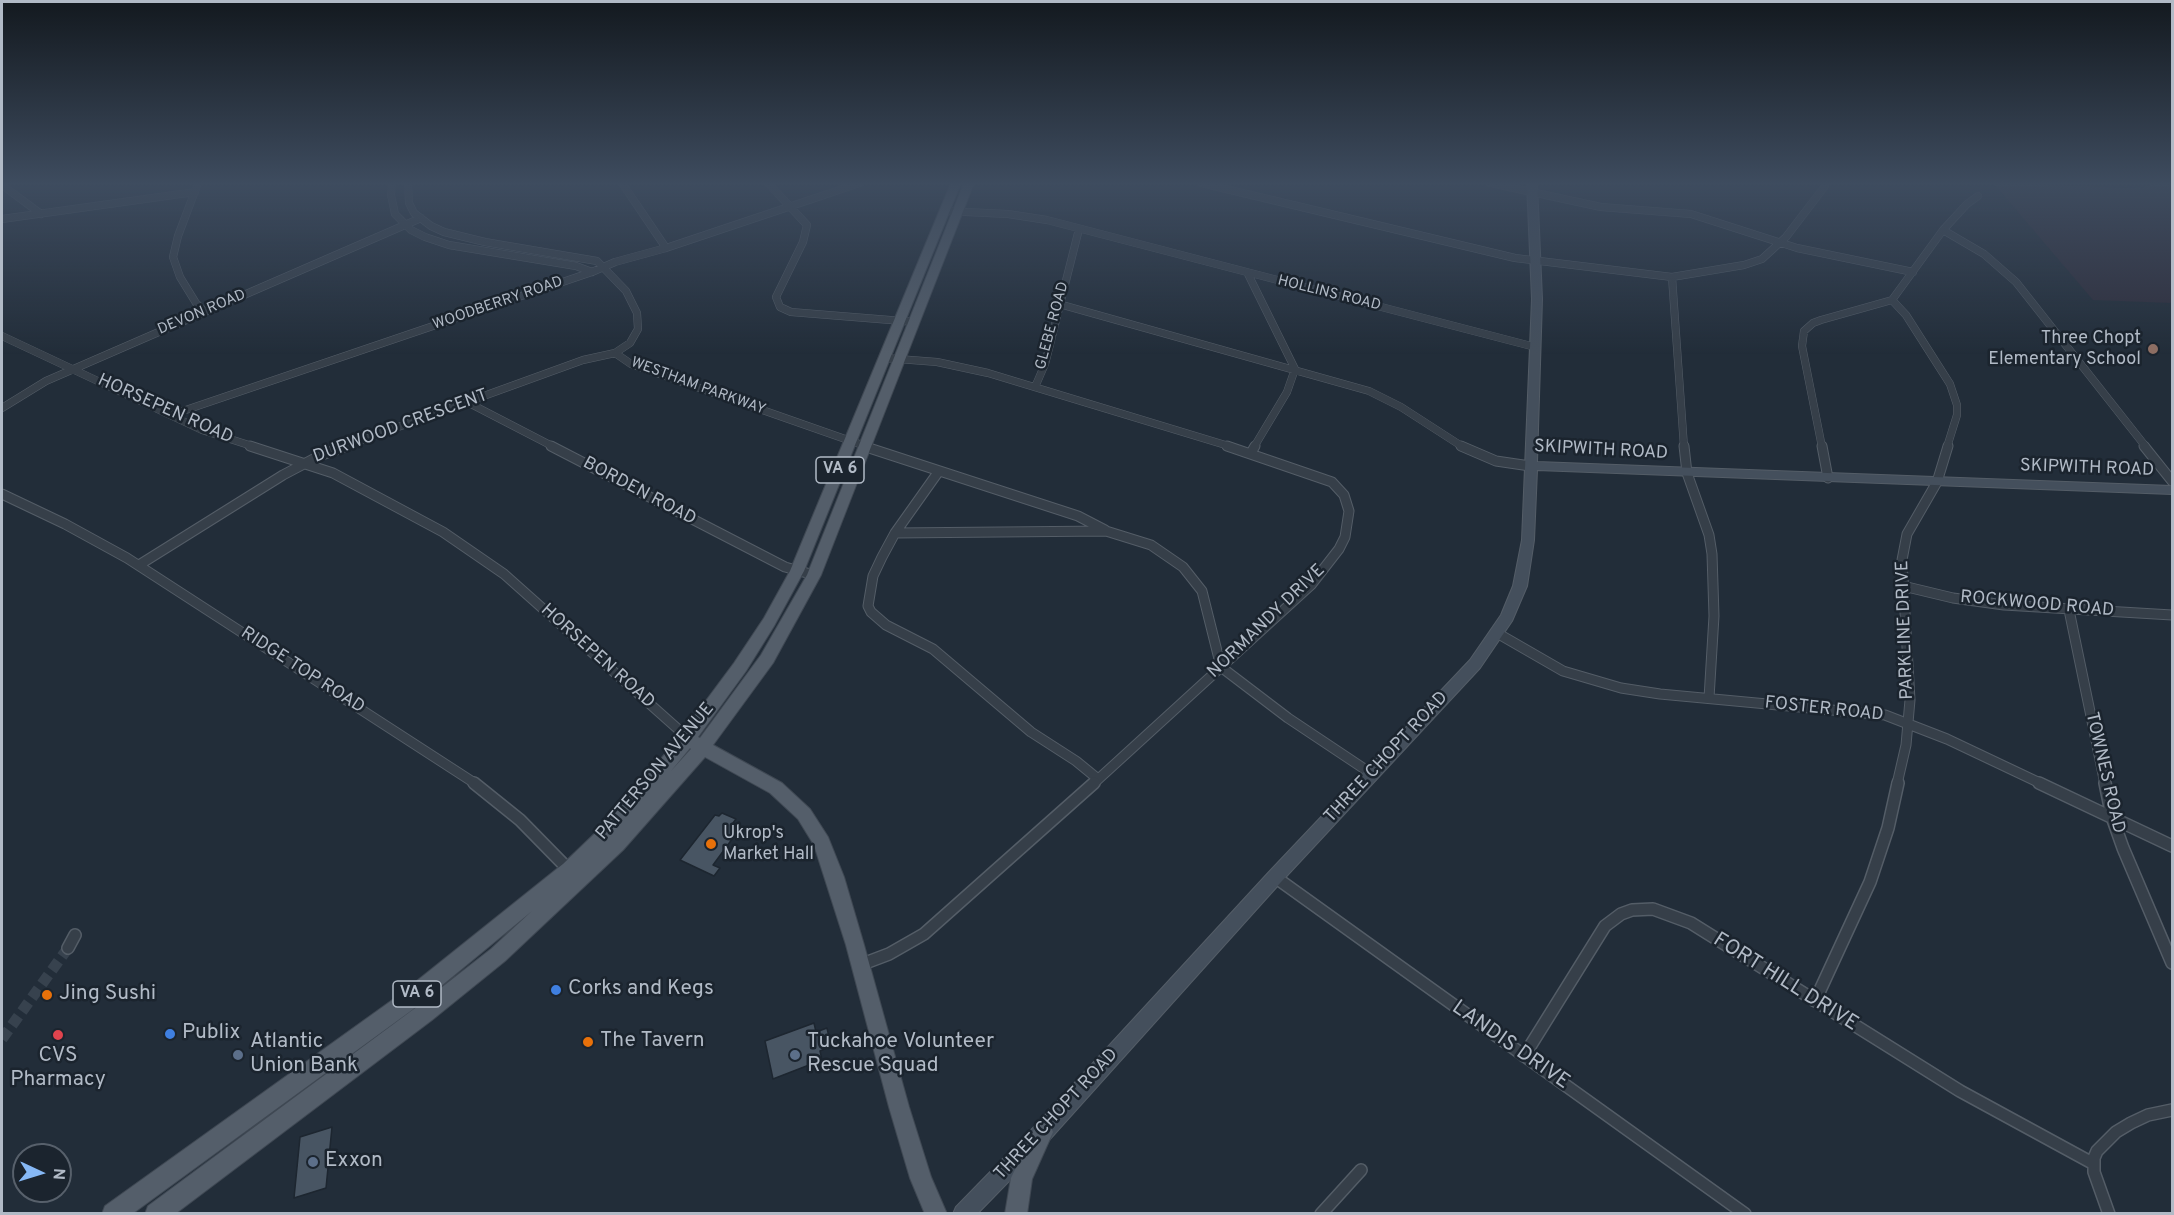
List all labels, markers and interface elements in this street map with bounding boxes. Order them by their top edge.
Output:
street label: HOLLINS ROAD [1276,272,1382,316]
street label: WOODBERRY ROAD [431,273,565,335]
street label: GLEBE ROAD [1033,280,1073,372]
street label: DEVON ROAD [155,286,249,340]
place label: Three Chopt Elementary School [1988,328,2141,370]
marker: Three Chopt Elementary School [2146,342,2160,356]
street label: WESTHAM PARKWAY [628,354,768,420]
street label: HORSEPEN ROAD [94,370,236,450]
street label: DURWOOD CRESCENT [311,385,491,469]
street label: SKIPWITH ROAD [1533,437,1669,465]
street label: BORDEN ROAD [579,453,699,531]
street label: SKIPWITH ROAD [2020,456,2154,482]
road number: VA 6 [816,457,864,483]
street label: NORMANDY DRIVE [1204,560,1330,684]
street label: PARKLINE DRIVE [1893,560,1919,700]
street label: ROCKWOOD ROAD [1959,588,2115,622]
street label: HORSEPEN ROAD [535,600,659,714]
street label: RIDGE TOP ROAD [236,623,368,719]
street label: THREE CHOPT ROAD [1320,688,1454,828]
street label: FOSTER ROAD [1763,693,1885,727]
street label: PATTERSON AVENUE [592,699,720,845]
street label: TOWNES ROAD [2080,710,2128,836]
place label: Ukrop's Market Hall [723,823,814,866]
marker: Ukrop's Market Hall [704,837,718,851]
street label: FORT HILL DRIVE [1708,928,1862,1038]
place label: Corks and Kegs [568,977,714,1003]
road number: VA 6 [393,981,441,1007]
place label: Jing Sushi [59,982,156,1008]
marker: Corks and Kegs [549,983,563,997]
marker: Jing Sushi [40,988,54,1002]
street label: LANDIS DRIVE [1446,996,1574,1096]
place label: Publix [182,1021,240,1047]
marker: Publix [163,1027,177,1041]
marker: CVS Pharmacy [51,1028,65,1042]
place label: The Tavern [600,1029,705,1055]
place label: Atlantic Union Bank [250,1030,358,1080]
place label: Tuckahoe Volunteer Rescue Squad [807,1030,994,1080]
marker: The Tavern [581,1035,595,1049]
place label: CVS Pharmacy [10,1044,106,1094]
street label: THREE CHOPT ROAD [990,1045,1124,1185]
marker: Atlantic Union Bank [231,1048,245,1062]
marker: Tuckahoe Volunteer Rescue Squad [788,1048,802,1062]
north arrow [12,1143,72,1203]
place label: Exxon [325,1149,383,1175]
marker: Exxon [306,1155,320,1169]
text: N [48,1168,68,1181]

